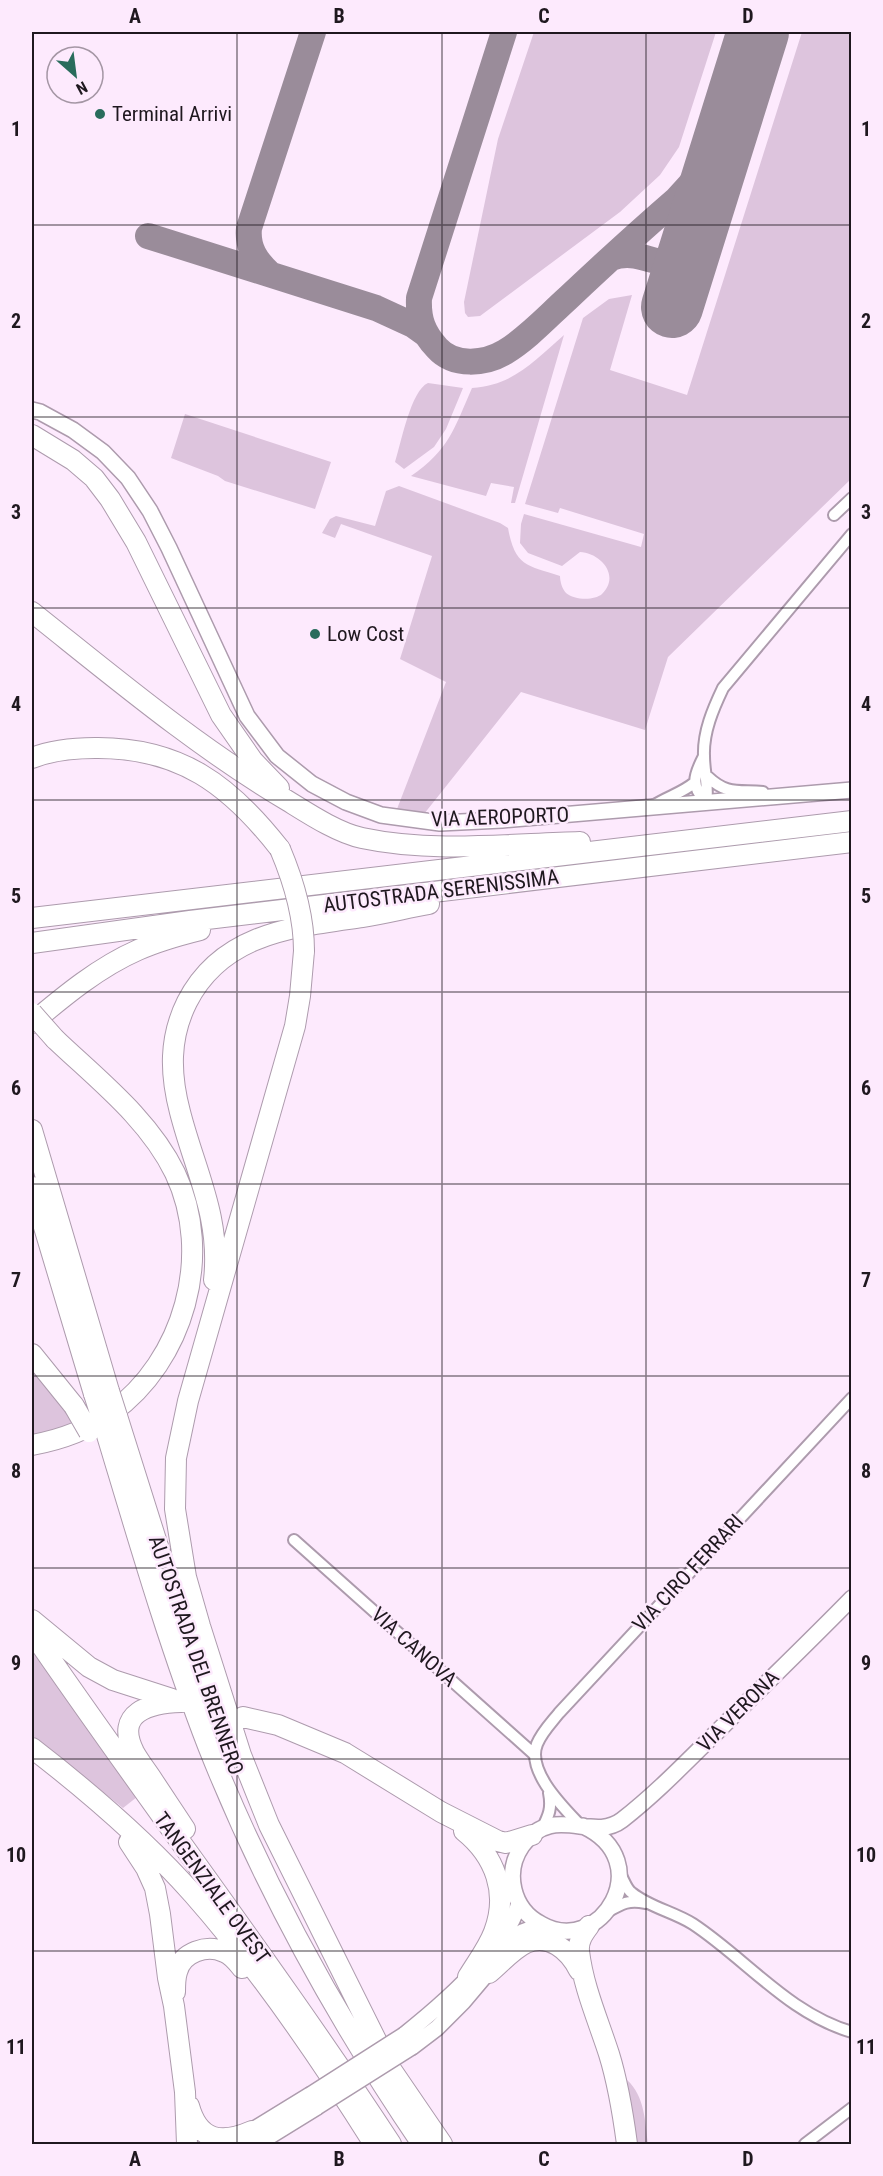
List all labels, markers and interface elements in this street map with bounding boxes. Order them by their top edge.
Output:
text: A [129,4,141,28]
text: B [333,4,345,28]
text: C [538,4,550,28]
text: D [742,4,754,28]
north arrow [45,45,105,105]
text: N [73,77,91,98]
place label: Terminal Arrivi [112,102,232,126]
marker: Terminal Arrivi [93,107,107,121]
text: 1 [11,117,21,141]
text: 1 [861,117,871,141]
text: 2 [11,309,21,333]
text: 2 [861,309,871,333]
text: 3 [11,500,21,524]
text: 3 [861,500,871,524]
place label: Low Cost [327,622,404,646]
marker: Low Cost [308,627,322,641]
text: 4 [11,692,21,716]
text: 4 [861,692,871,716]
street label: VIA AEROPORTO [430,803,570,831]
street label: AUTOSTRADA SERENISSIMA [322,865,560,917]
text: 5 [11,884,21,908]
text: 5 [861,884,871,908]
text: 6 [11,1076,21,1100]
text: 6 [861,1076,871,1100]
text: 7 [11,1268,21,1292]
text: 7 [861,1268,871,1292]
text: 8 [11,1459,21,1483]
text: 8 [861,1459,871,1483]
street label: VIA CIRO FERRARI [628,1510,748,1636]
street label: AUTOSTRADA DEL BRENNERO [144,1532,248,1778]
street label: VIA CANOVA [366,1602,462,1692]
text: 9 [11,1651,21,1675]
text: 9 [861,1651,871,1675]
street label: VIA VERONA [692,1665,784,1757]
street label: TANGENZIALE OVEST [149,1808,275,1968]
text: 10 [6,1843,26,1867]
text: 10 [856,1843,876,1867]
text: 11 [6,2035,26,2059]
text: 11 [856,2035,876,2059]
text: A [129,2147,141,2171]
text: B [333,2147,345,2171]
text: C [538,2147,550,2171]
text: D [742,2147,754,2171]

